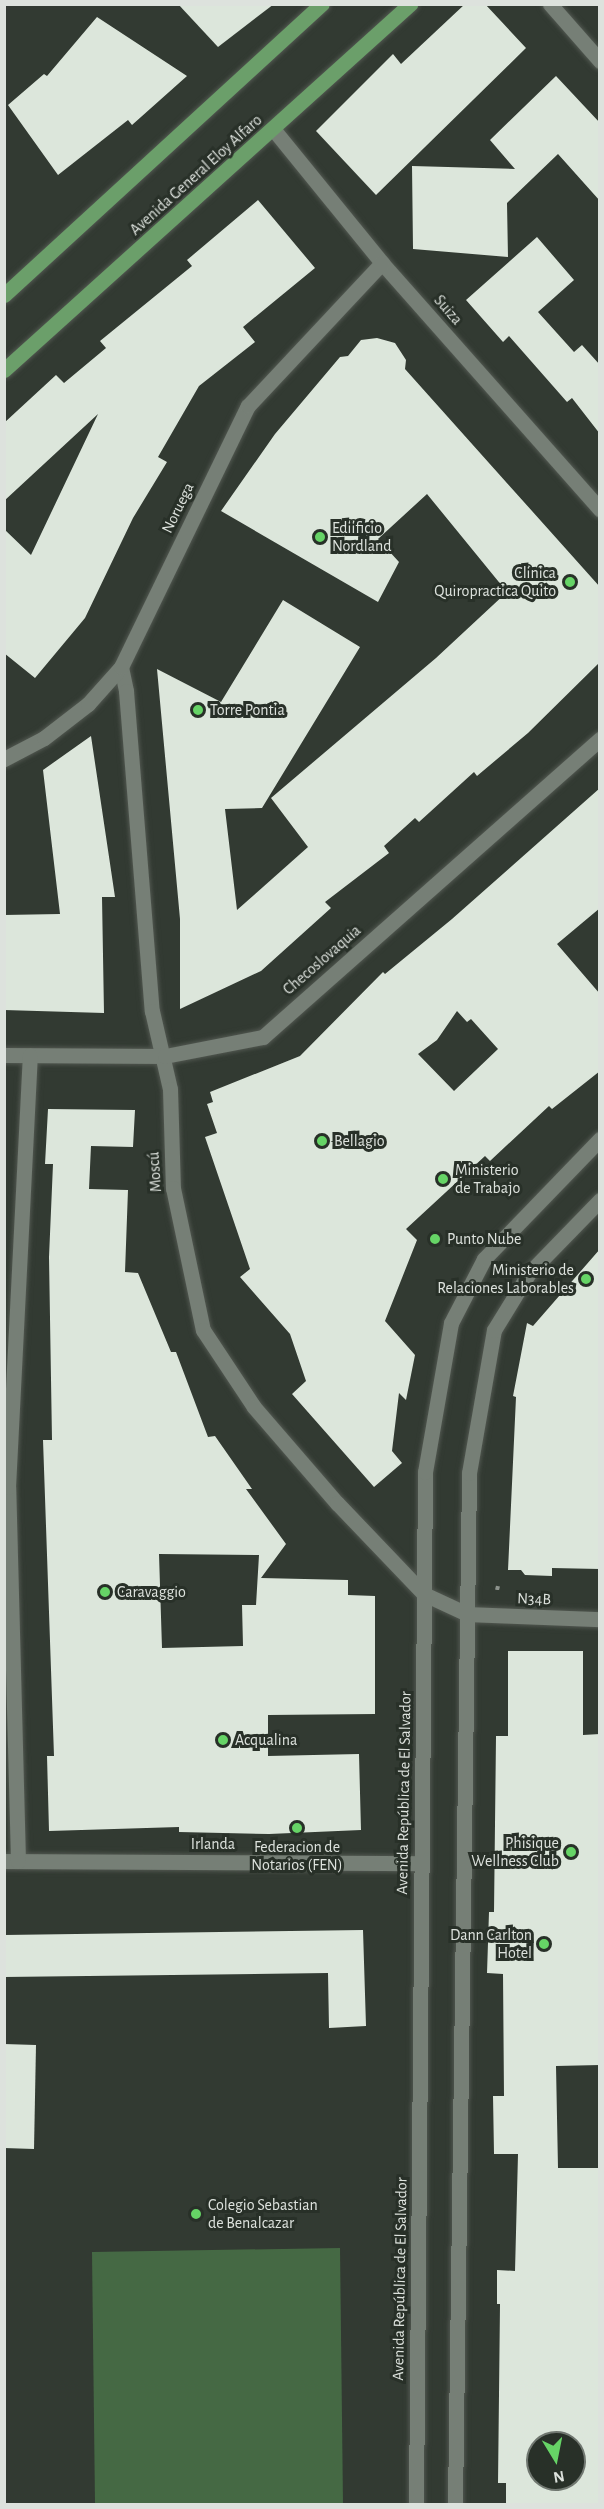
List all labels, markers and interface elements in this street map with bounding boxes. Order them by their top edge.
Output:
street label: Avenida General Eloy Alfaro [126,110,266,240]
street label: Suiza [430,291,466,329]
street label: Noruega [158,480,198,536]
place label: Ediificio Nordland [332,518,391,556]
marker: Ediificio Nordland [313,530,327,544]
place label: Clinica Quiropractica Quito [434,563,556,601]
marker: Clinica Quiropractica Quito [561,573,579,591]
place label: Torre Pontia [210,700,285,720]
marker: Torre Pontia [191,703,205,717]
street label: Checoslovaquia [279,921,365,999]
place label: Bellagio [334,1131,385,1151]
marker: Bellagio [315,1134,329,1148]
street label: Moscú [144,1151,166,1193]
place label: Ministerio de Trabajo [455,1160,520,1198]
marker: Ministerio de Trabajo [436,1172,450,1186]
place label: Punto Nube [447,1229,521,1249]
marker: Punto Nube [428,1232,442,1246]
place label: Ministerio de Relaciones Laborables [437,1260,574,1298]
marker: Ministerio de Relaciones Laborables [579,1272,593,1286]
place label: Caravaggio [117,1582,186,1602]
marker: Caravaggio [98,1585,112,1599]
street label: N34B [517,1589,551,1609]
street label: Avenida República de El Salvador [393,1691,415,1895]
place label: Acqualina [235,1730,297,1750]
marker: Acqualina [216,1733,230,1747]
marker: Federacion de Notarios (FEN) [290,1821,304,1835]
place label: Phisique Wellness Club [471,1833,559,1871]
street label: Irlanda [191,1834,235,1854]
place label: Federacion de Notarios (FEN) [251,1837,343,1875]
marker: Phisique Wellness Club [564,1845,578,1859]
place label: Dann Carlton Hotel [450,1925,532,1963]
marker: Dann Carlton Hotel [537,1937,551,1951]
street label: Avenida República de El Salvador [389,2177,411,2381]
place label: Colegio Sebastian de Benalcazar [208,2195,318,2233]
marker: Colegio Sebastian de Benalcazar [189,2207,203,2221]
north arrow [526,2431,586,2491]
text: N [552,2468,566,2486]

